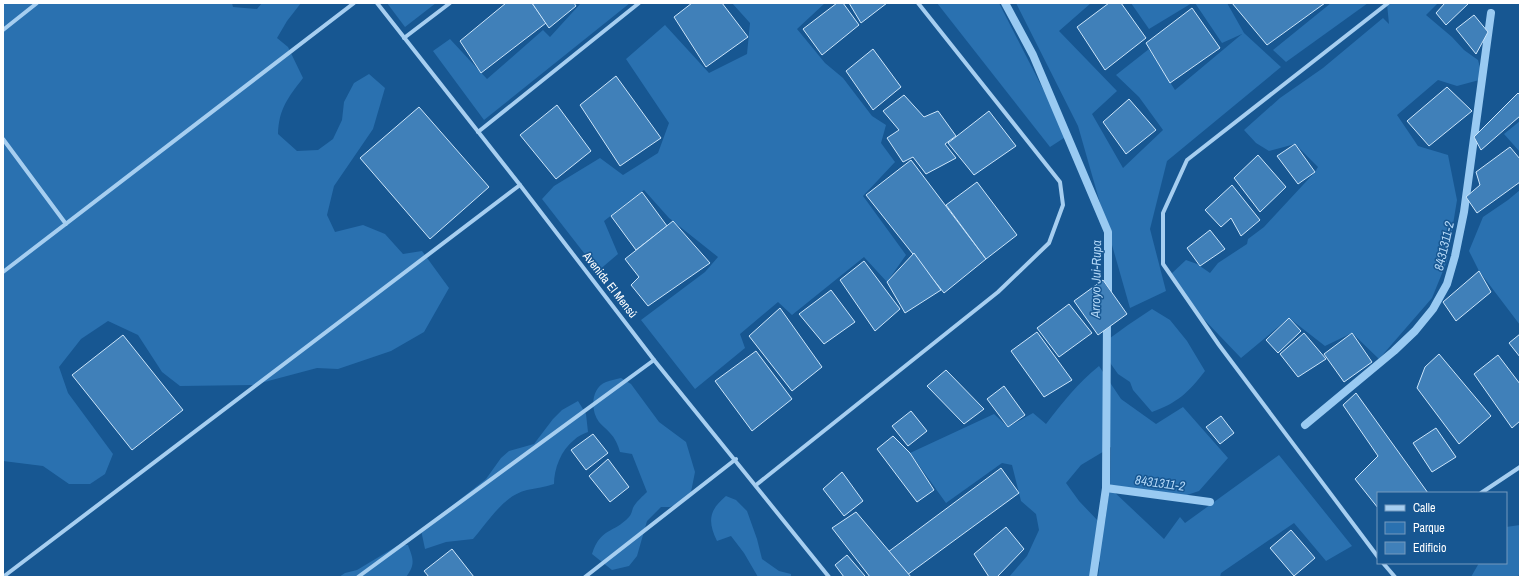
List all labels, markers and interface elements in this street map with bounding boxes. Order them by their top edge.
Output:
water label: 8431311-2 [1430,220,1458,272]
water label: Arroyo Jui-Rupa [1087,240,1105,319]
street label: Avenida El Mensú [579,248,641,321]
water label: 8431311-2 [1134,471,1186,495]
legend [1377,492,1507,564]
text: Calle [1413,500,1435,516]
text: Parque [1413,520,1445,536]
text: Edificio [1413,540,1446,556]

